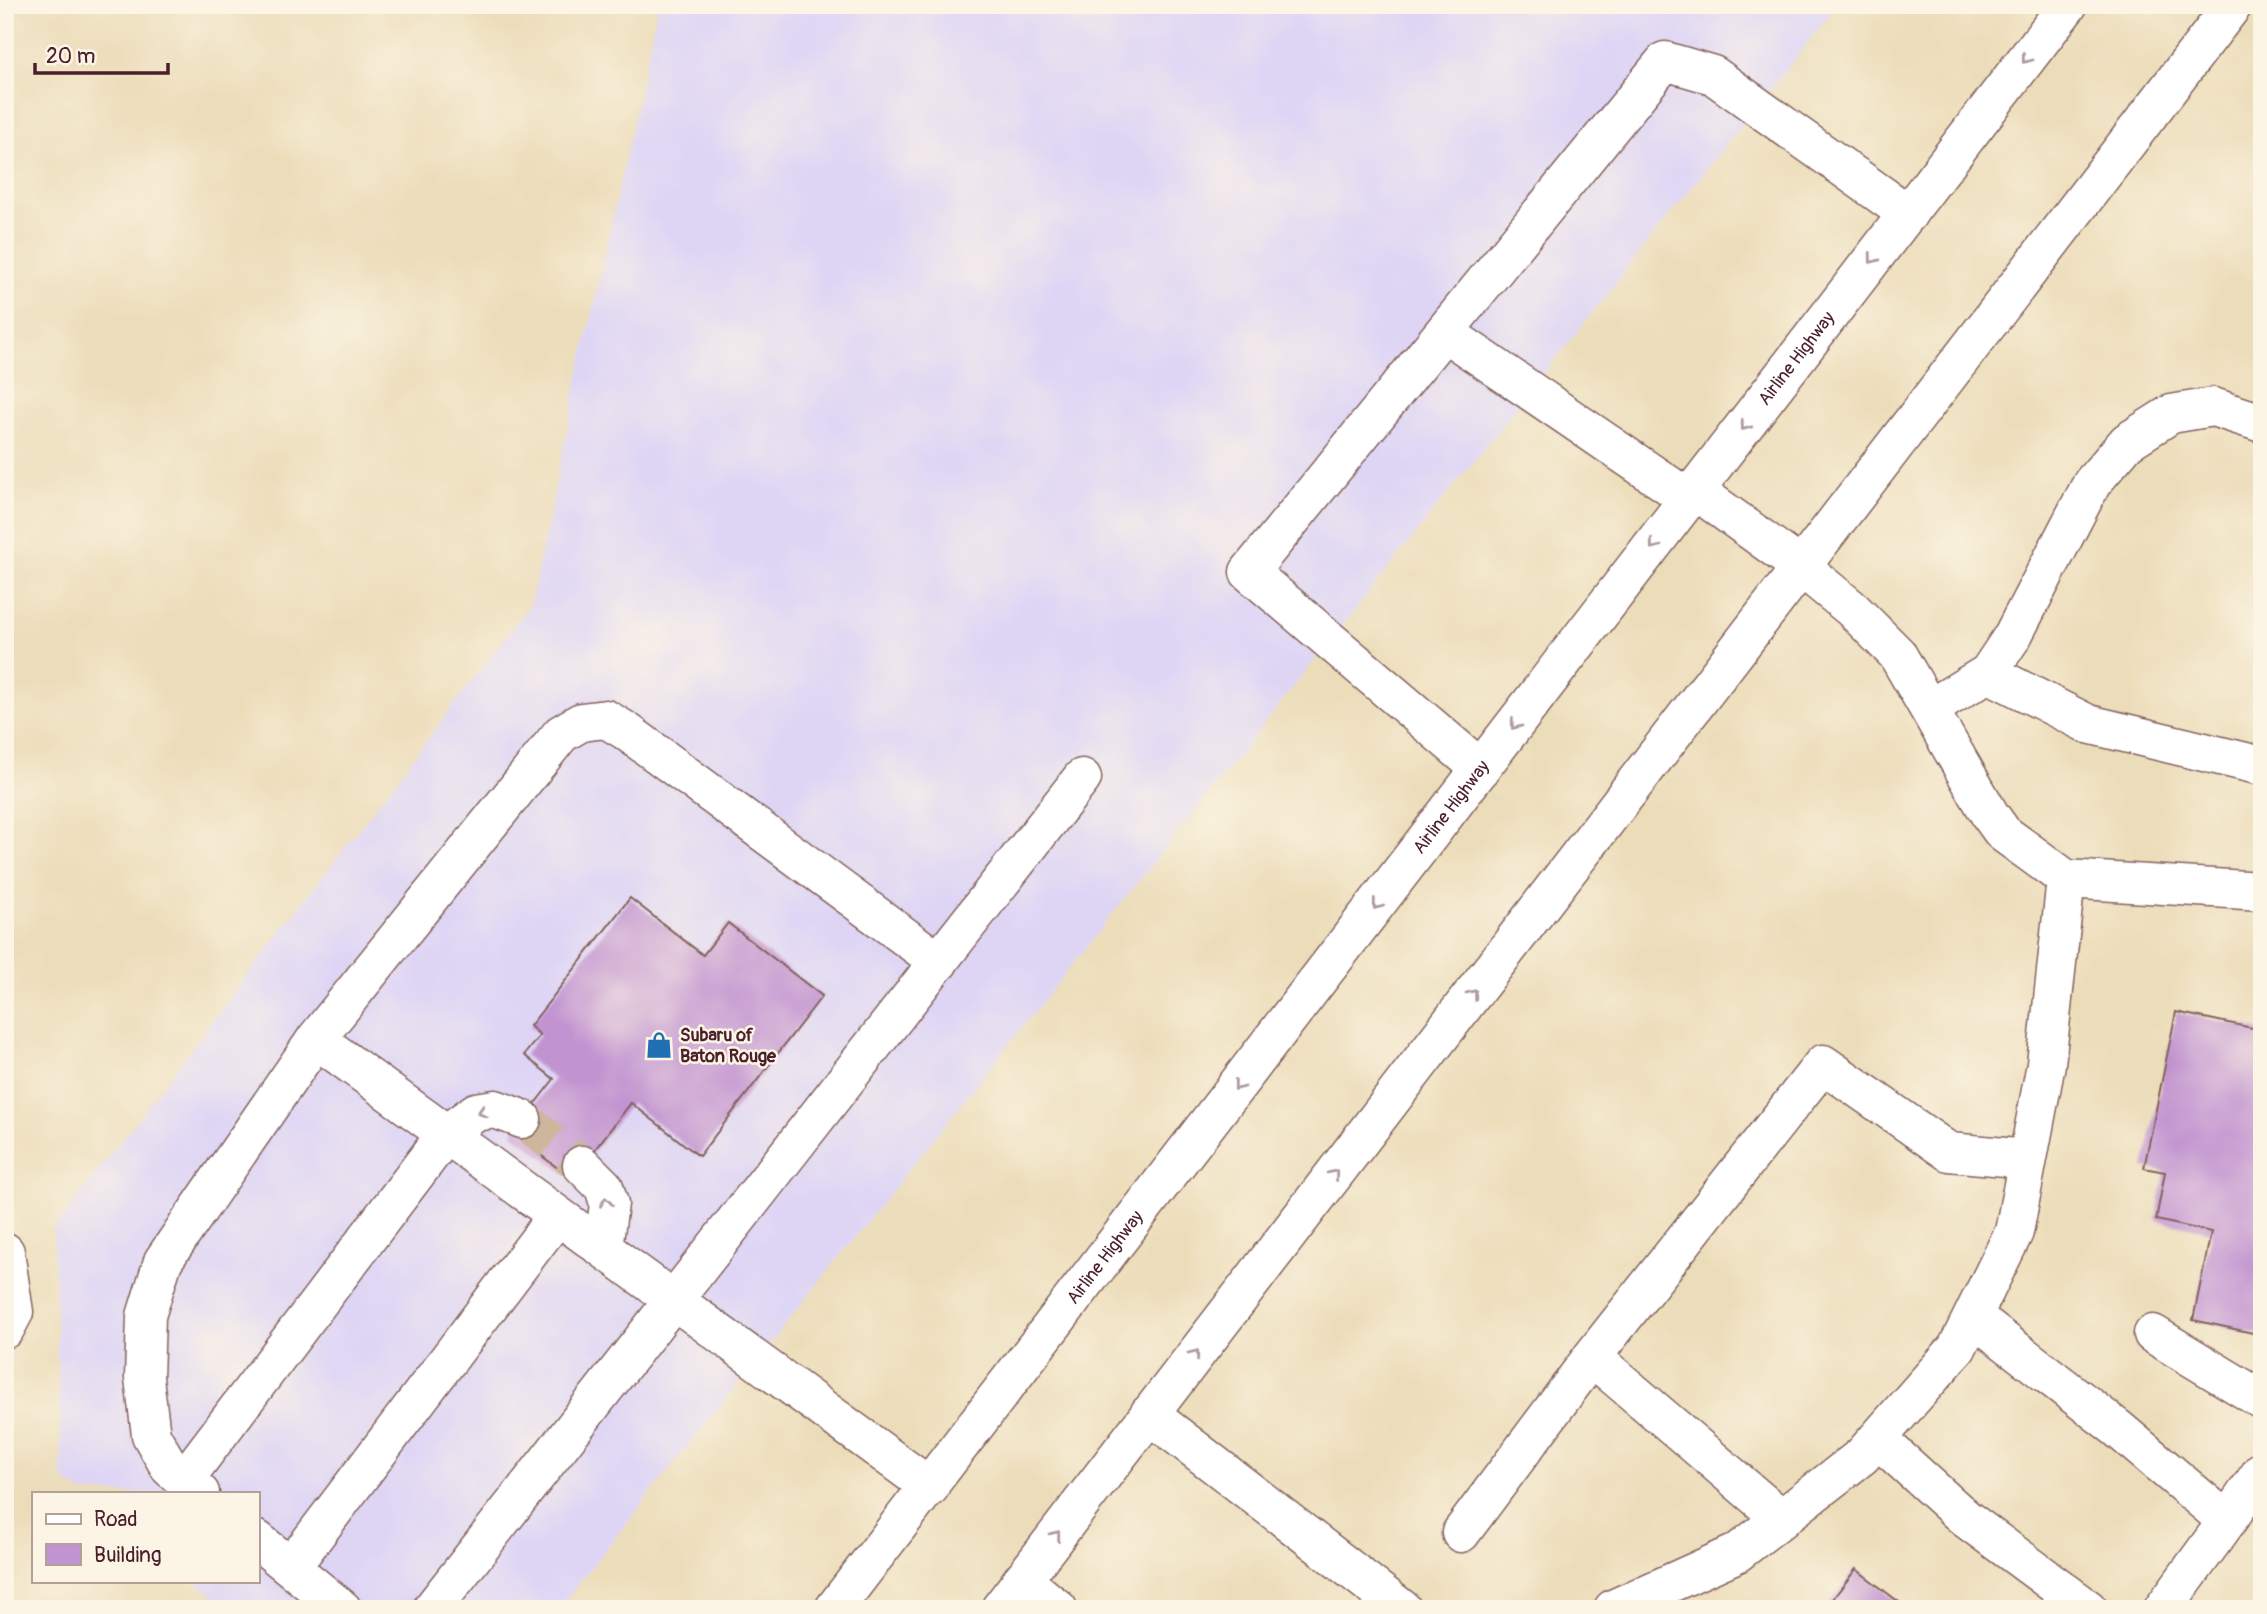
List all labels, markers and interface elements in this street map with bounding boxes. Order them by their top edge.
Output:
scale bar [35,32,168,76]
text: 20 m [46,43,95,70]
one-way arrow [2022,52,2035,64]
one-way arrow [1868,252,1881,264]
street label: Airline Highway [1753,307,1840,410]
one-way arrow [1741,418,1754,430]
one-way arrow [1649,537,1662,549]
one-way arrow [1511,717,1524,730]
street label: Airline Highway [1408,755,1495,858]
one-way arrow [1372,898,1385,910]
one-way arrow [1464,989,1477,1002]
place label: Subaru of Baton Rouge [680,1024,777,1068]
shop icon: Subaru of Baton Rouge [644,1030,674,1060]
one-way arrow [1234,1078,1246,1090]
one-way arrow [476,1104,488,1119]
one-way arrow [1325,1169,1338,1182]
one-way arrow [599,1196,614,1208]
street label: Airline Highway [1061,1205,1148,1309]
one-way arrow [1187,1350,1200,1362]
legend [32,1492,259,1582]
text: Road [94,1506,138,1533]
one-way arrow [1048,1530,1061,1543]
text: Building [94,1542,161,1569]

